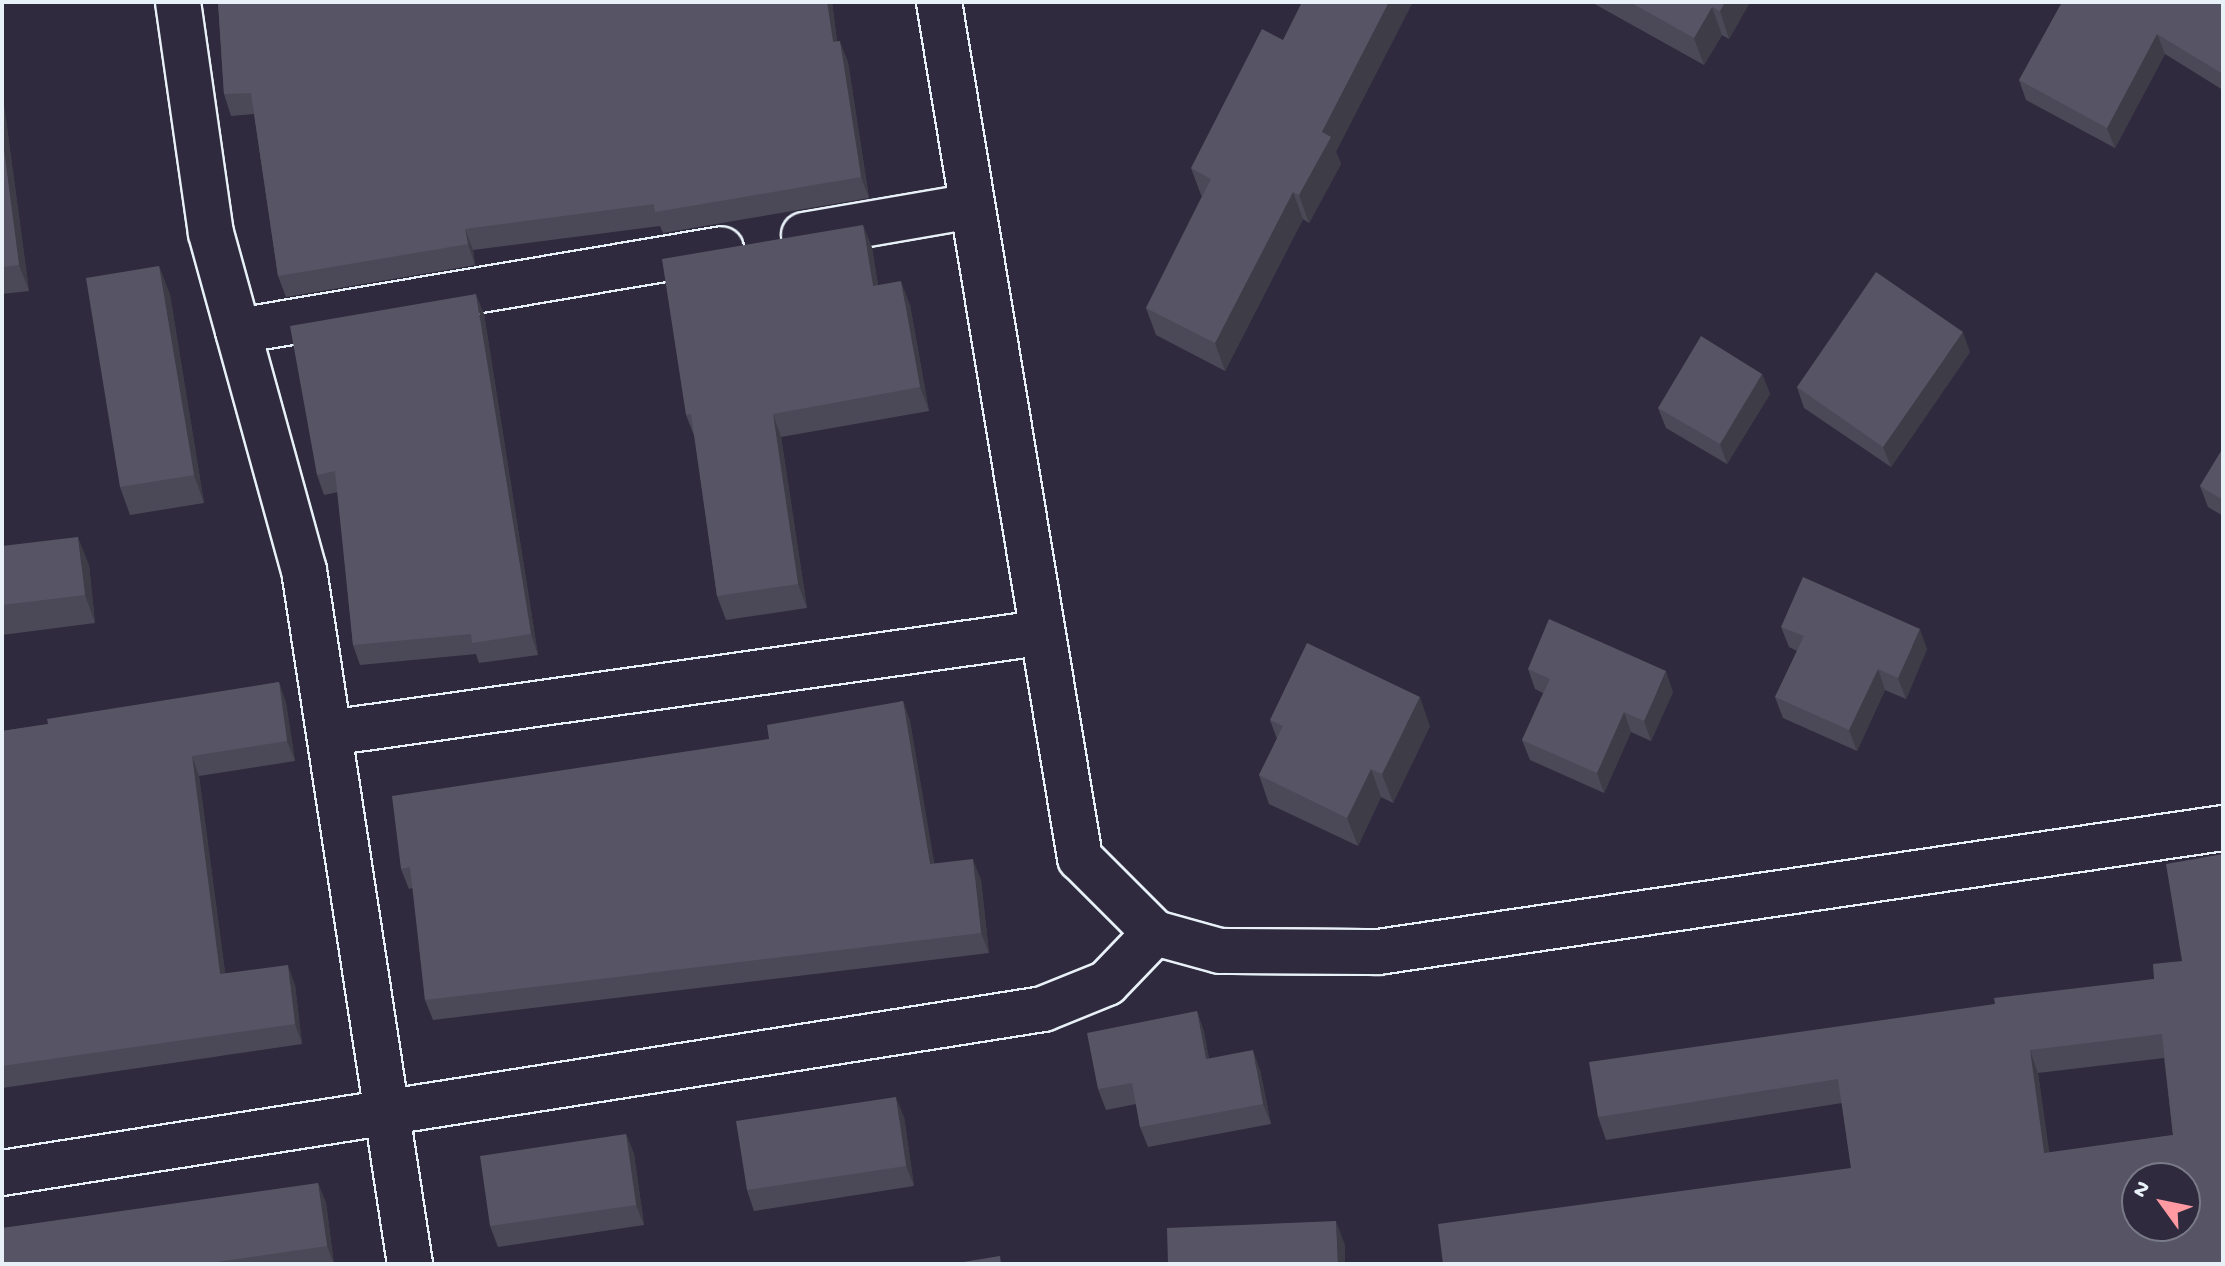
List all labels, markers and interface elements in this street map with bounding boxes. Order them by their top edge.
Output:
north arrow [2121,1162,2201,1242]
text: N [2128,1177,2157,1203]

